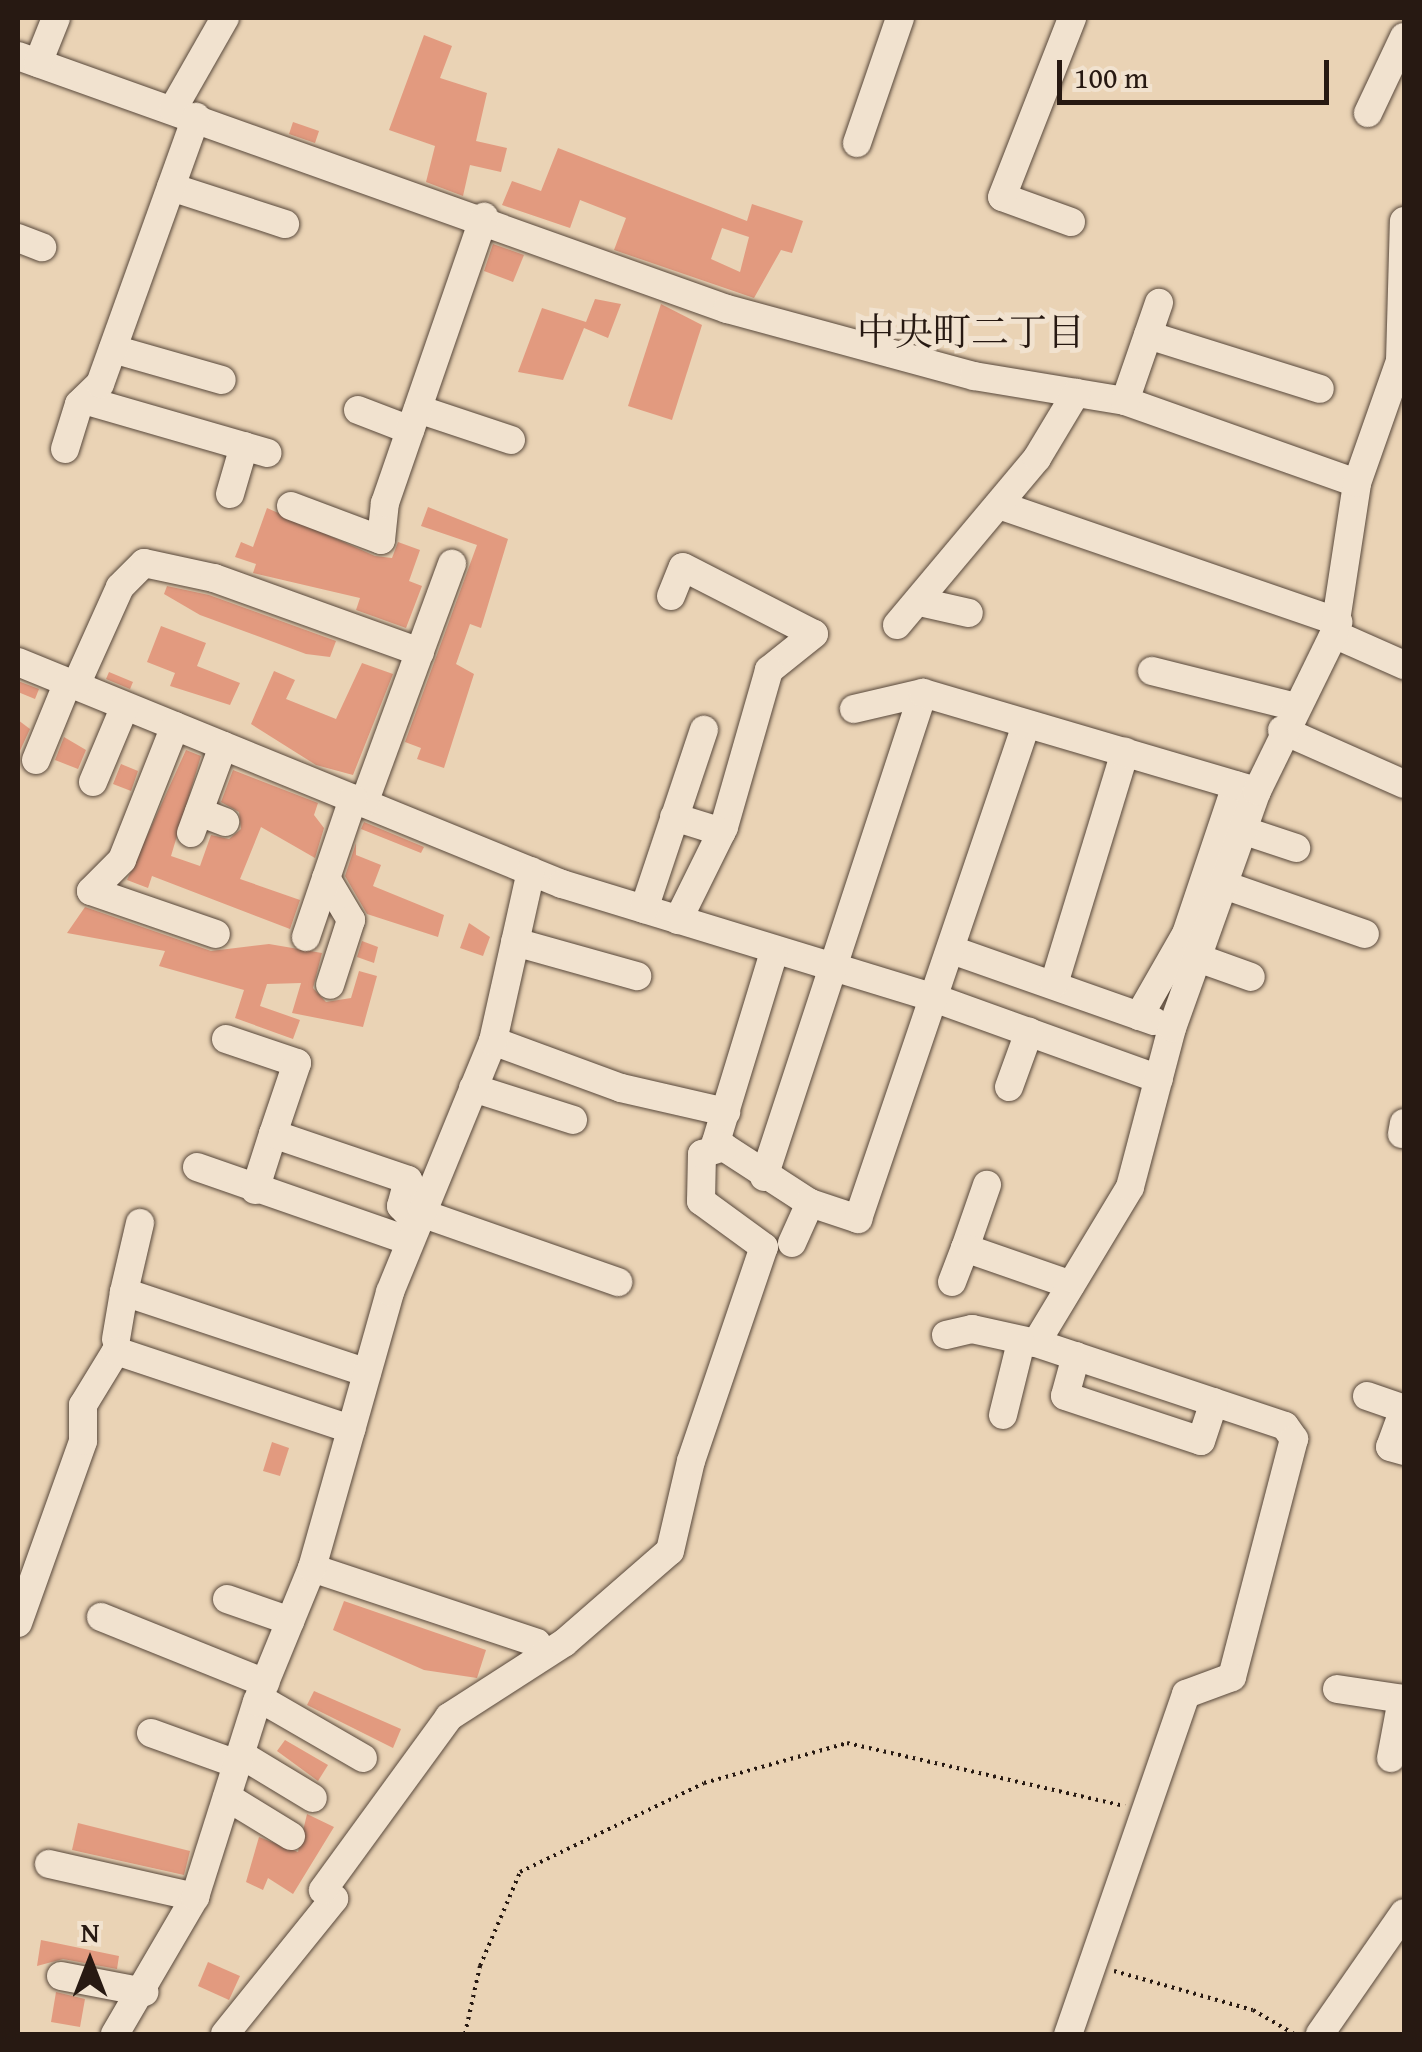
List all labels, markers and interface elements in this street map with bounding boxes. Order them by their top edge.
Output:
scale bar [1062,40,1334,102]
text: 100 m [1074,55,1148,99]
district label: 中央町二丁目 [857,309,1085,355]
text: N [81,1911,99,1952]
north arrow [40,1912,140,2012]

